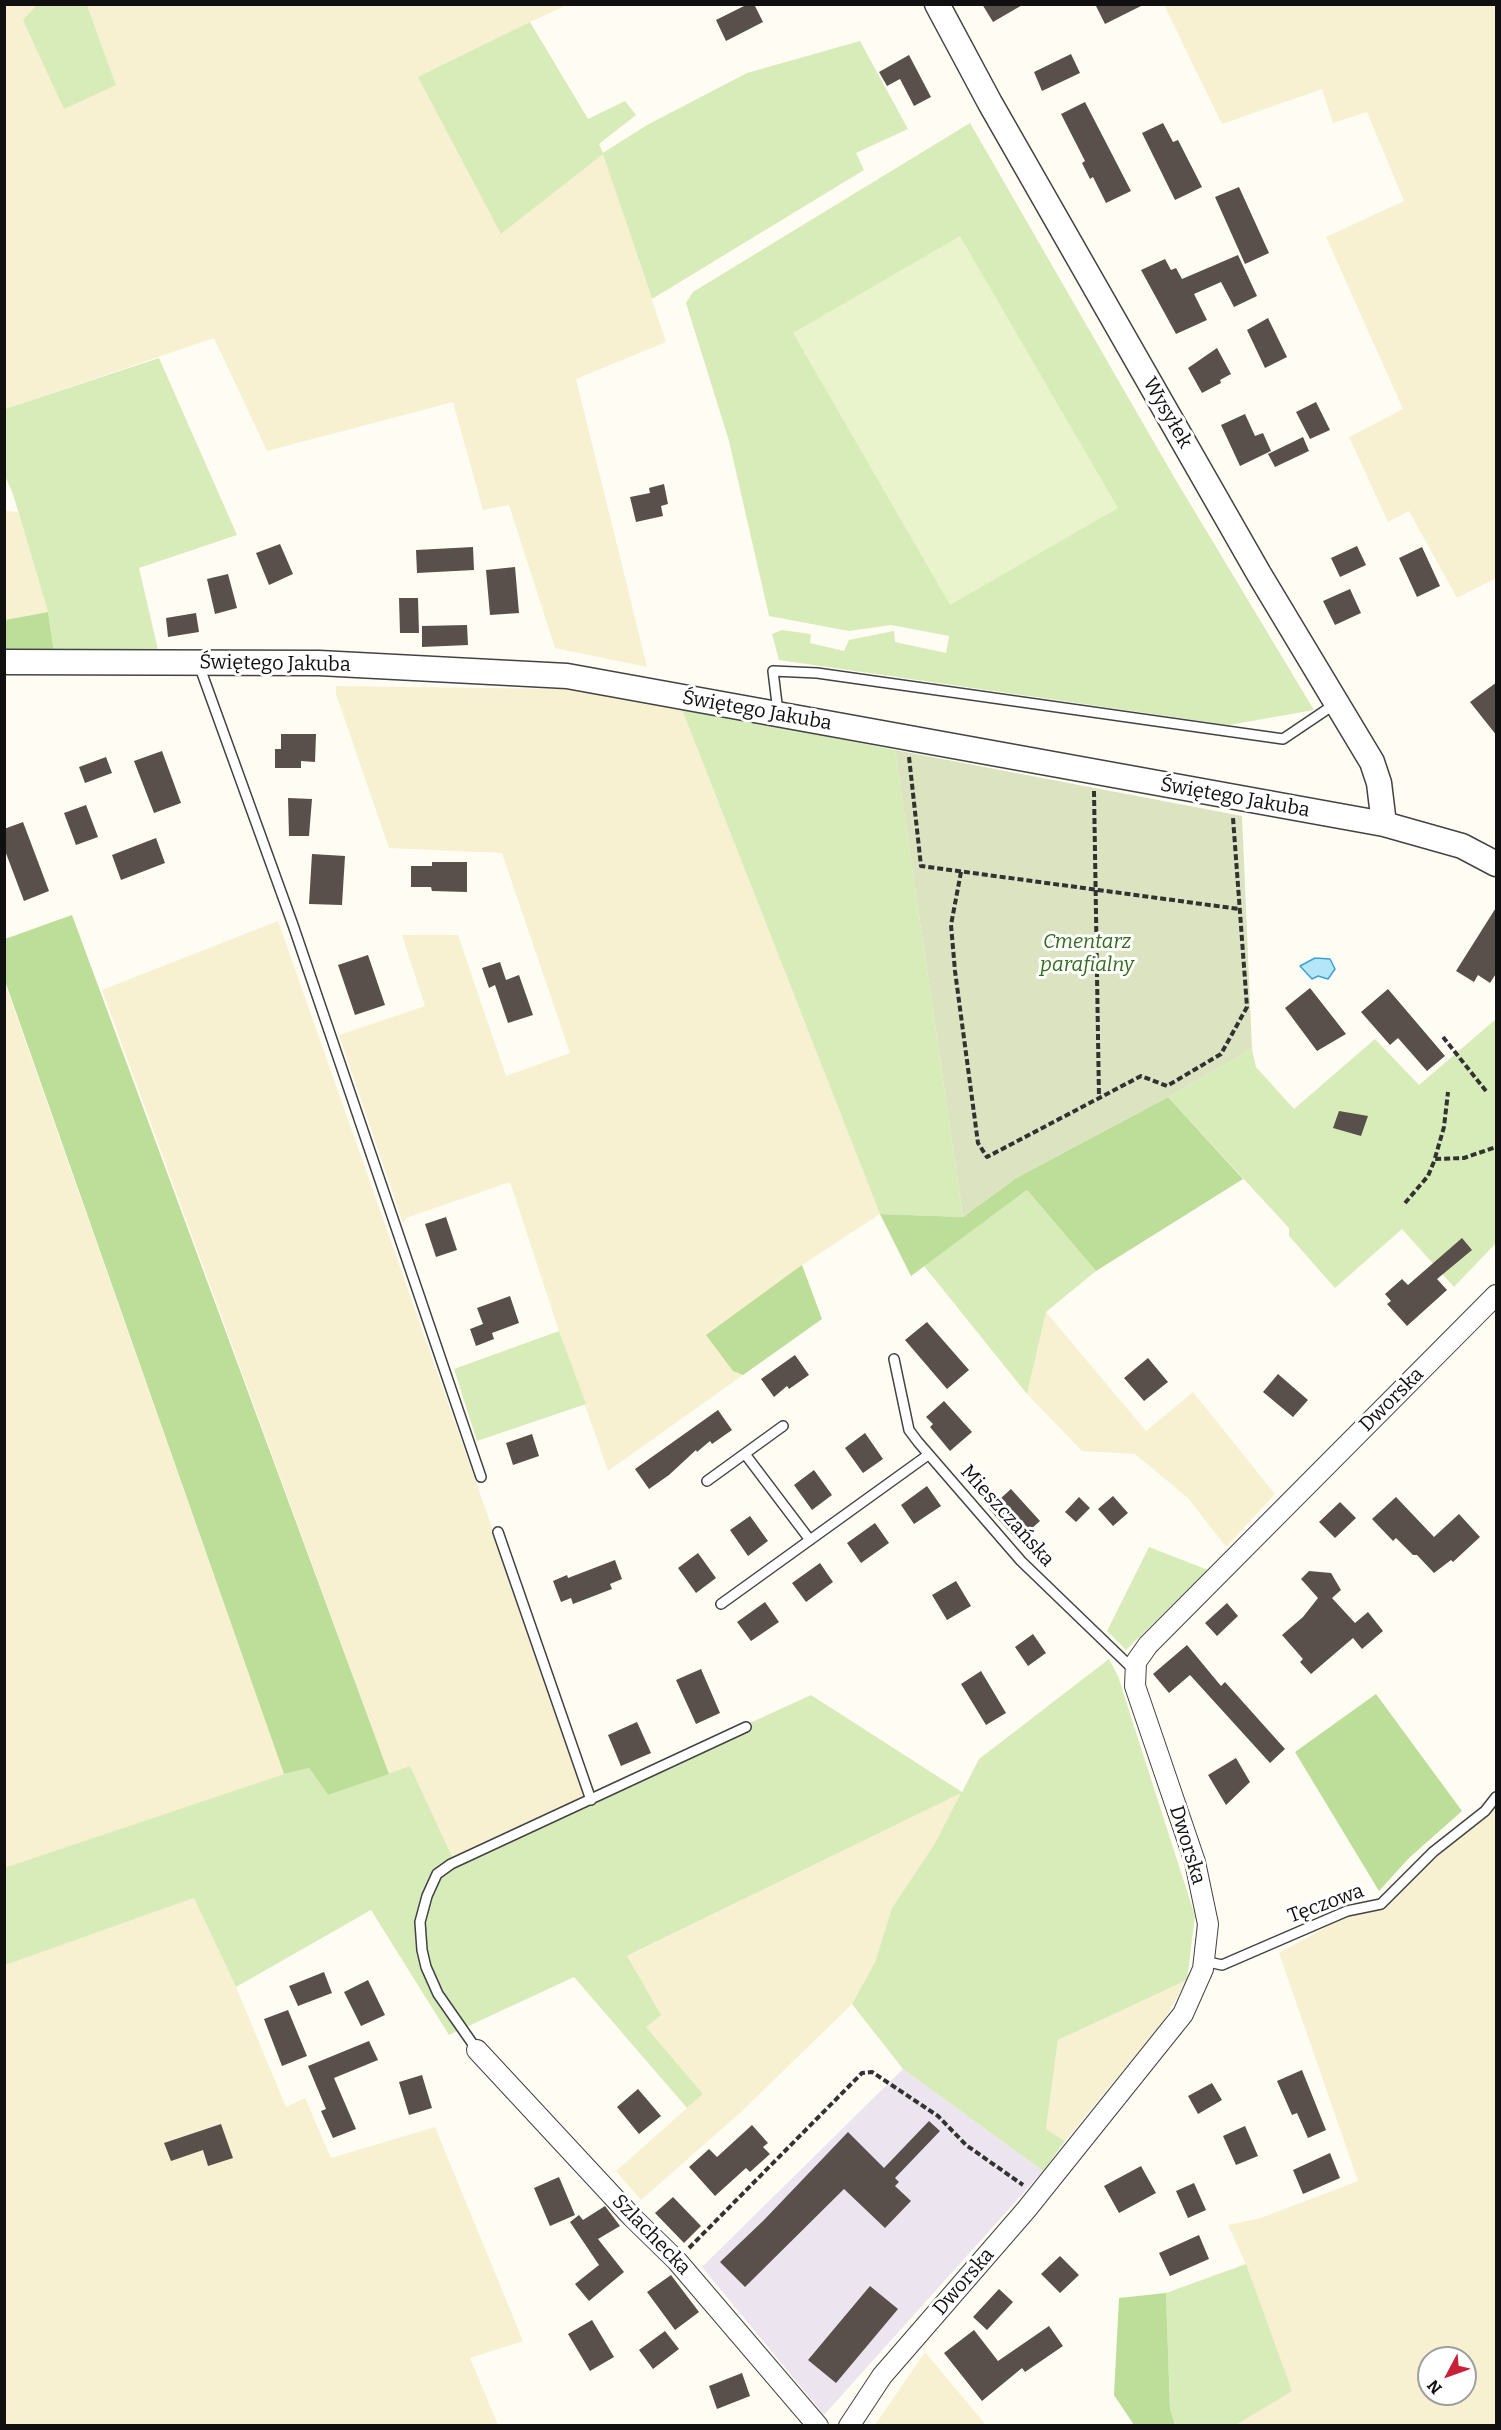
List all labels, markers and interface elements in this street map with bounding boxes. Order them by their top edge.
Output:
street label: Wysyłek [1137,373,1197,453]
street label: Świętego Jakuba [199,651,351,677]
street label: Świętego Jakuba [680,686,834,736]
street label: Świętego Jakuba [1158,773,1312,823]
park label: Cmentarz parafialny [1040,930,1134,977]
street label: Dworska [1355,1363,1429,1437]
street label: Mieszczańska [955,1460,1059,1572]
street label: Dworska [1164,1803,1210,1887]
street label: Tęczowa [1285,1879,1367,1929]
street label: Szlachecka [607,2190,695,2280]
street label: Dworska [928,2244,1000,2320]
north arrow [1417,2346,1477,2406]
text: N [1423,2376,1446,2398]

